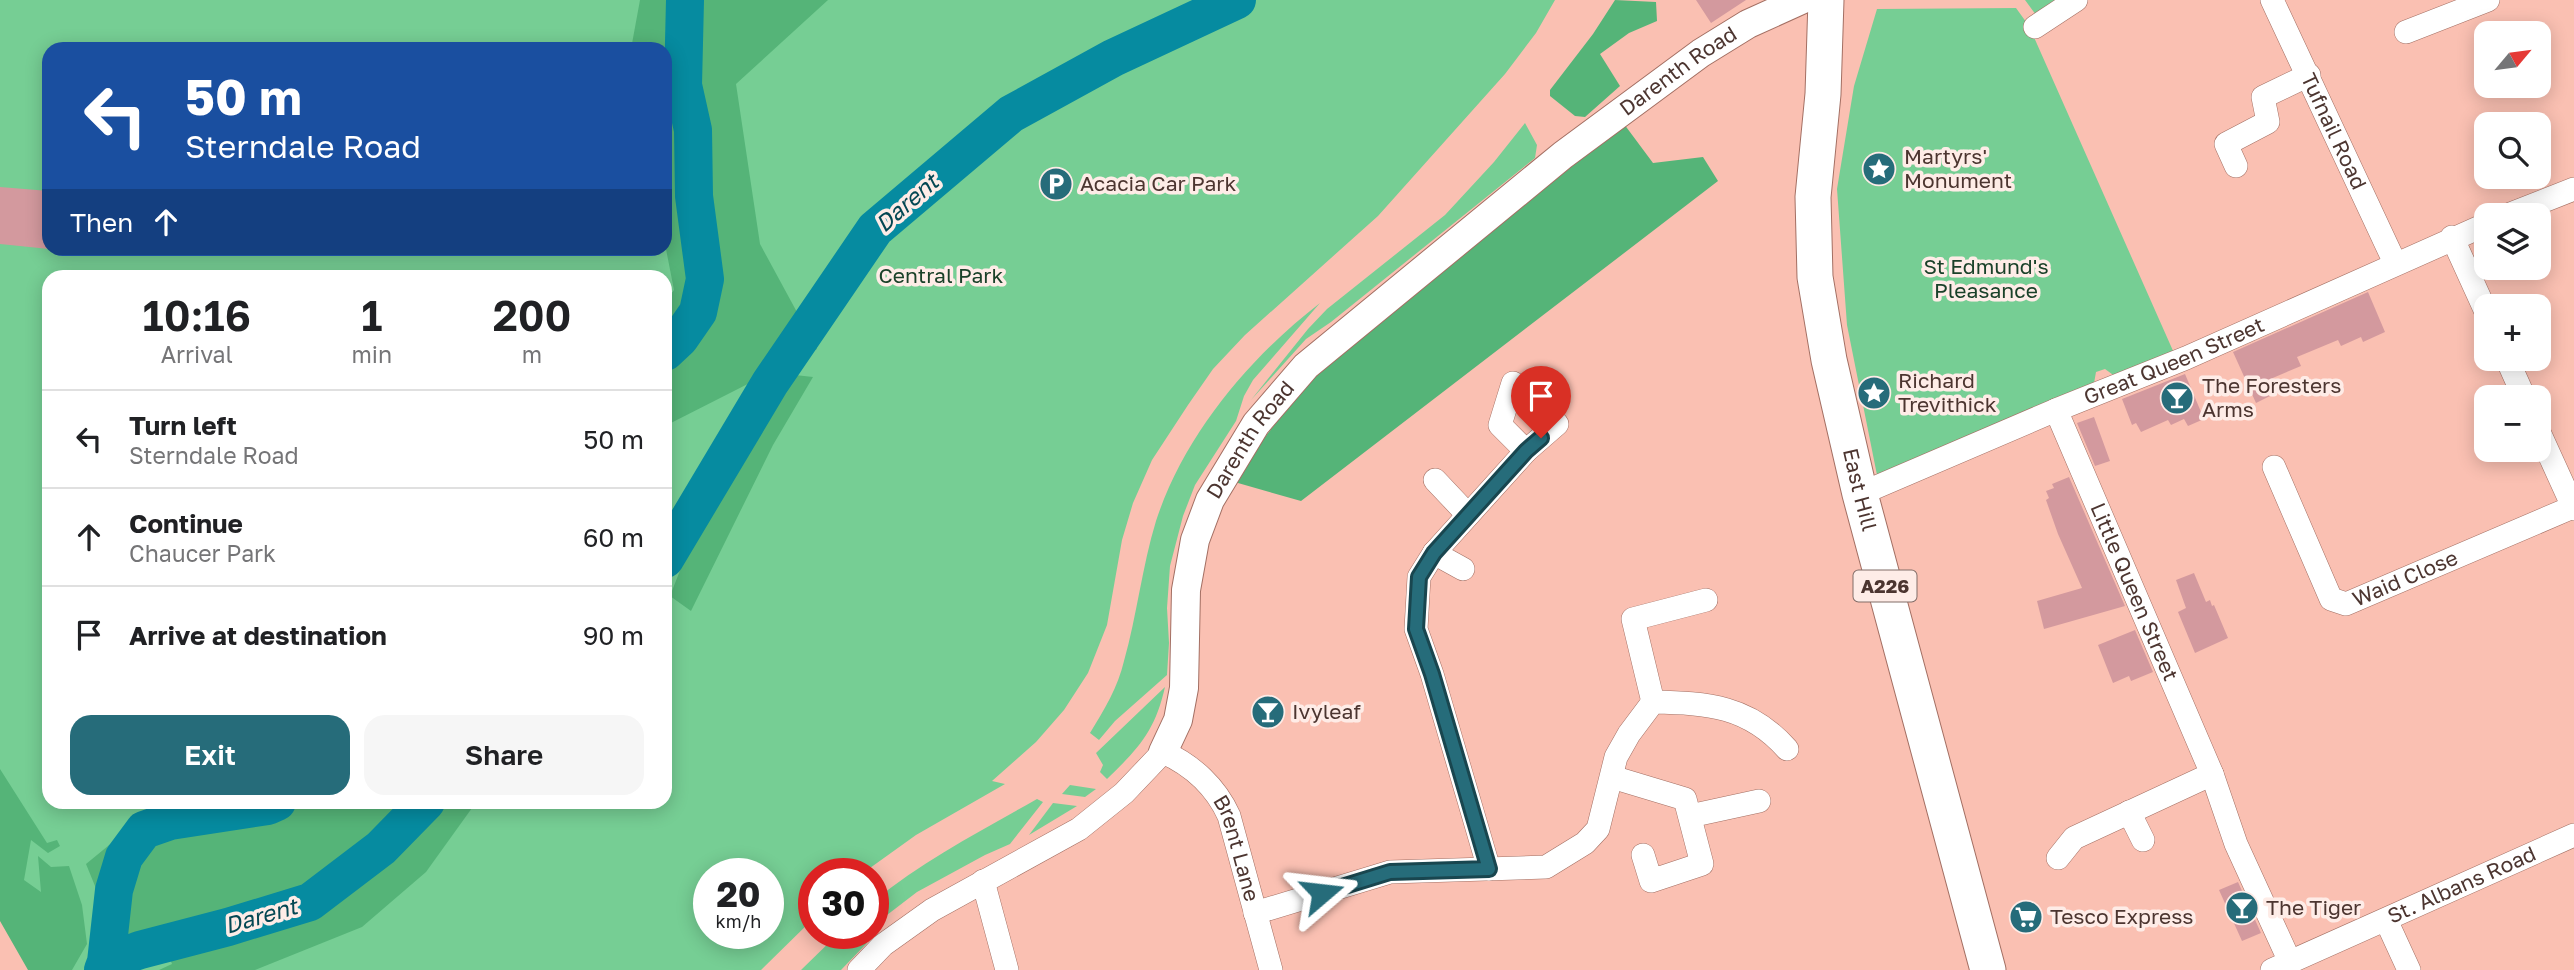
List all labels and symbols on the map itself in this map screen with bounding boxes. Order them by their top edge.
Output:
street label: Darenth Road [1614,20,1741,121]
north arrow [2474,21,2552,98]
street label: Tufnail Road [2296,69,2373,193]
place label: Martyrs' Monument [1904,143,2012,193]
place icon: Martyrs' Monument [1860,150,1898,188]
parking icon: Acacia Car Park [1037,165,1075,203]
water label: Darent [869,166,945,237]
place label: Acacia Car Park [1080,170,1237,196]
park label: St Edmund's Pleasance [1923,253,2049,303]
park label: Central Park [879,262,1004,288]
street label: Great Queen Street [2080,311,2268,410]
pin [1511,366,1571,438]
place label: Richard Trevithick [1898,367,1997,417]
place label: The Foresters Arms [2202,372,2341,422]
place icon: Richard Trevithick [1855,374,1893,412]
street label: Darenth Road [1200,375,1299,503]
bar icon: The Foresters Arms [2158,379,2196,417]
street label: East Hill [1838,446,1883,534]
street label: Little Queen Street [2085,499,2185,685]
street label: Waid Close [2348,544,2461,612]
road number: A226 [1854,570,1916,601]
bar icon: Ivyleaf [1249,693,1287,731]
place label: Ivyleaf [1292,698,1361,724]
street label: Brent Lane [1208,790,1266,904]
street label: St. Albans Road [2383,840,2540,929]
position arrow [1285,856,1359,930]
speed limit sign: 30 [798,858,889,949]
bar icon: The Tiger [2223,889,2261,927]
water label: Darent [221,891,302,939]
place label: The Tiger [2266,894,2361,920]
supermarket icon: Tesco Express [2007,898,2045,936]
place label: Tesco Express [2050,903,2193,929]

